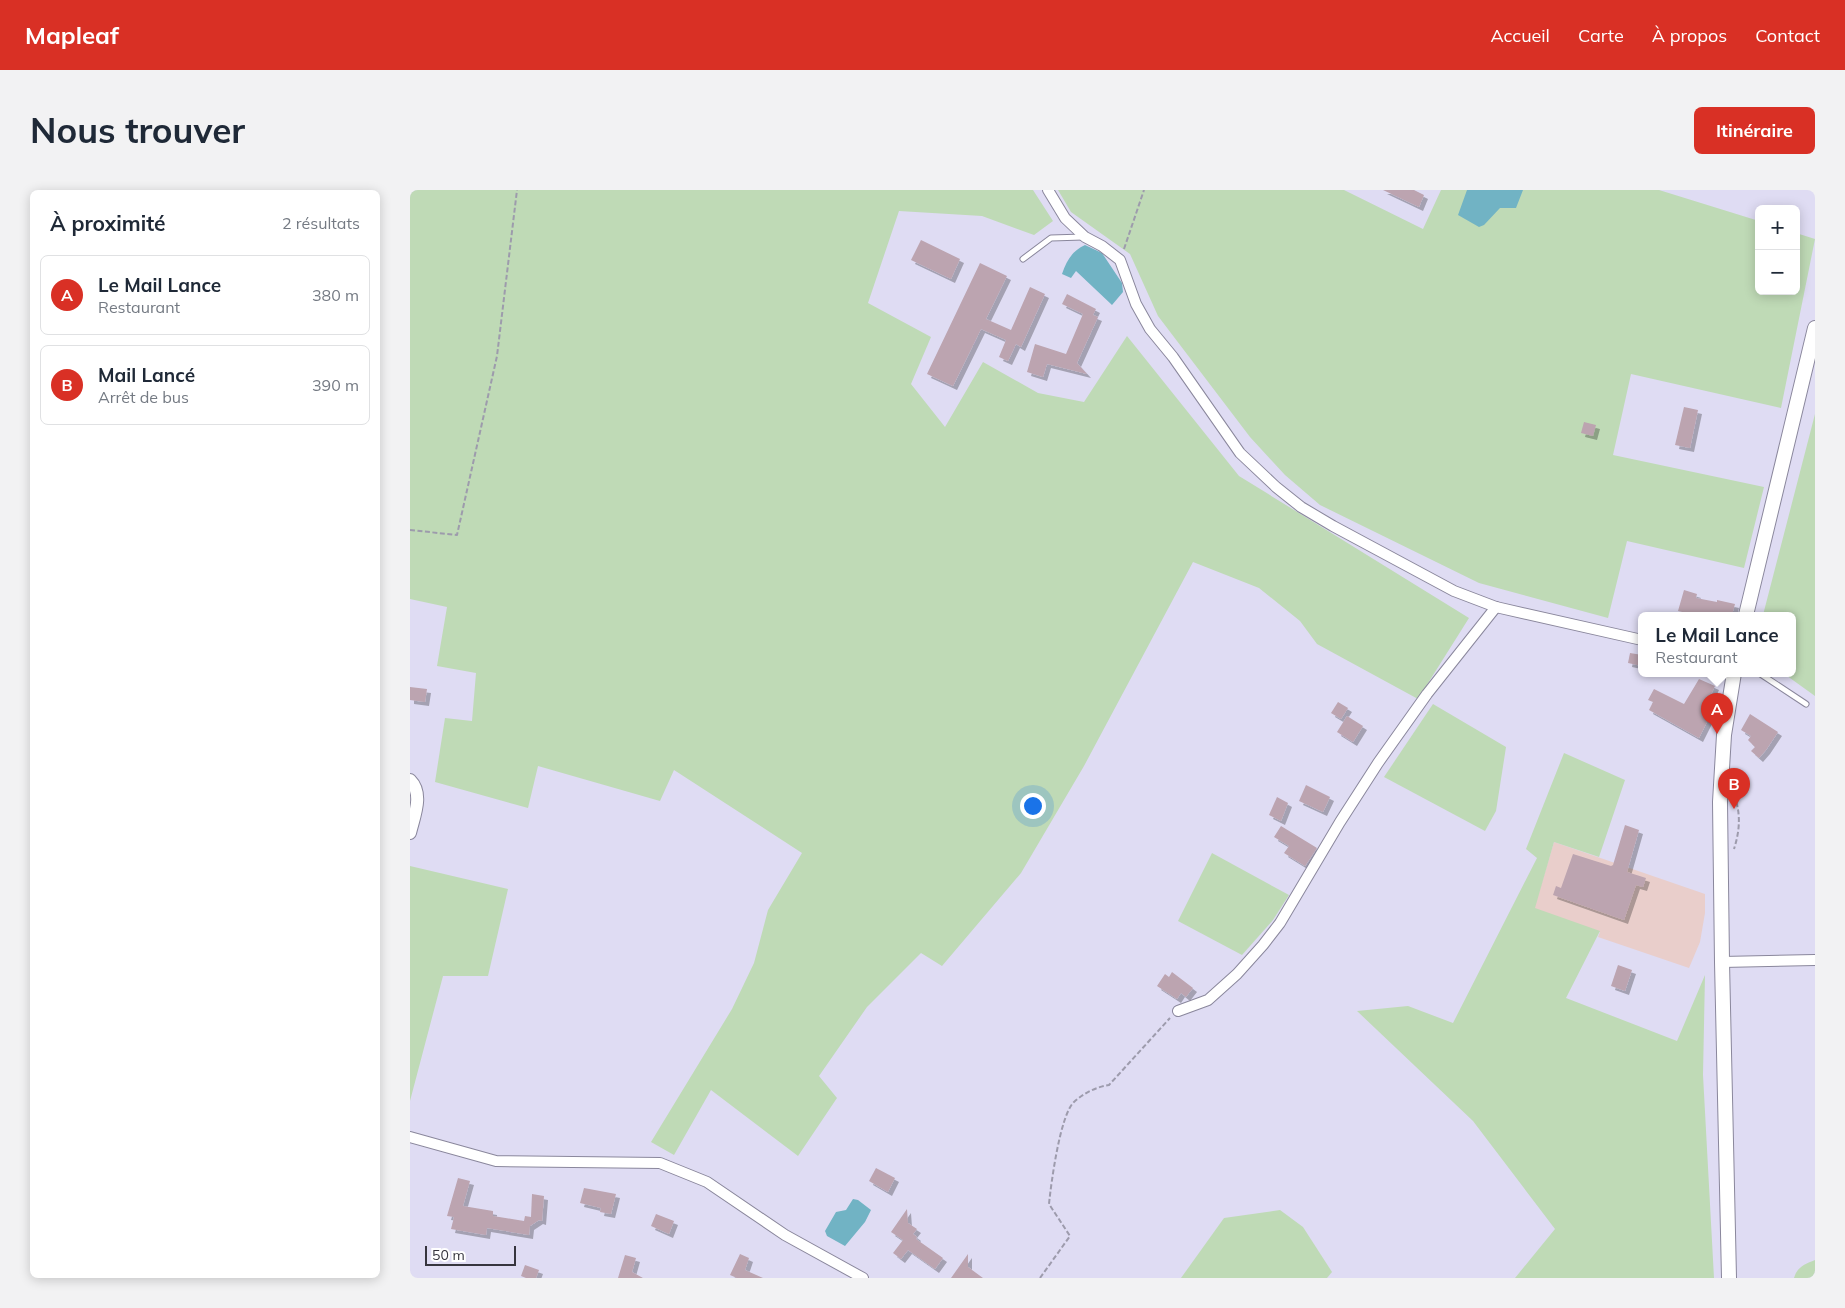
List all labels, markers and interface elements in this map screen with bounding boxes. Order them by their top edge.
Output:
text: Mapleaf [25,20,119,50]
text: Accueil [1490,24,1550,47]
text: Carte [1578,24,1624,47]
text: À propos [1652,24,1727,47]
text: Contact [1755,24,1820,47]
button: Itinéraire [1694,107,1815,154]
text: Nous trouver [30,108,245,152]
map controls [1755,205,1800,295]
button: + [1755,205,1800,250]
text: À proximité [50,210,166,236]
text: 2 résultats [282,213,360,233]
button: − [1755,250,1800,295]
text: Le Mail Lance [98,273,221,297]
text: A [61,285,73,305]
text: 380 m [312,285,359,305]
text: Restaurant [98,297,180,317]
text: Mail Lancé [98,363,195,387]
text: B [61,375,73,395]
text: 390 m [312,375,359,395]
text: Arrêt de bus [98,387,189,407]
popup [1638,612,1796,677]
text: Le Mail Lance [1655,623,1779,647]
text: Restaurant [1655,647,1738,667]
pin: A [1701,693,1733,734]
pin: B [1718,768,1750,809]
your location [1020,793,1046,819]
scale bar [425,1243,516,1266]
text: 50 m [432,1246,465,1264]

